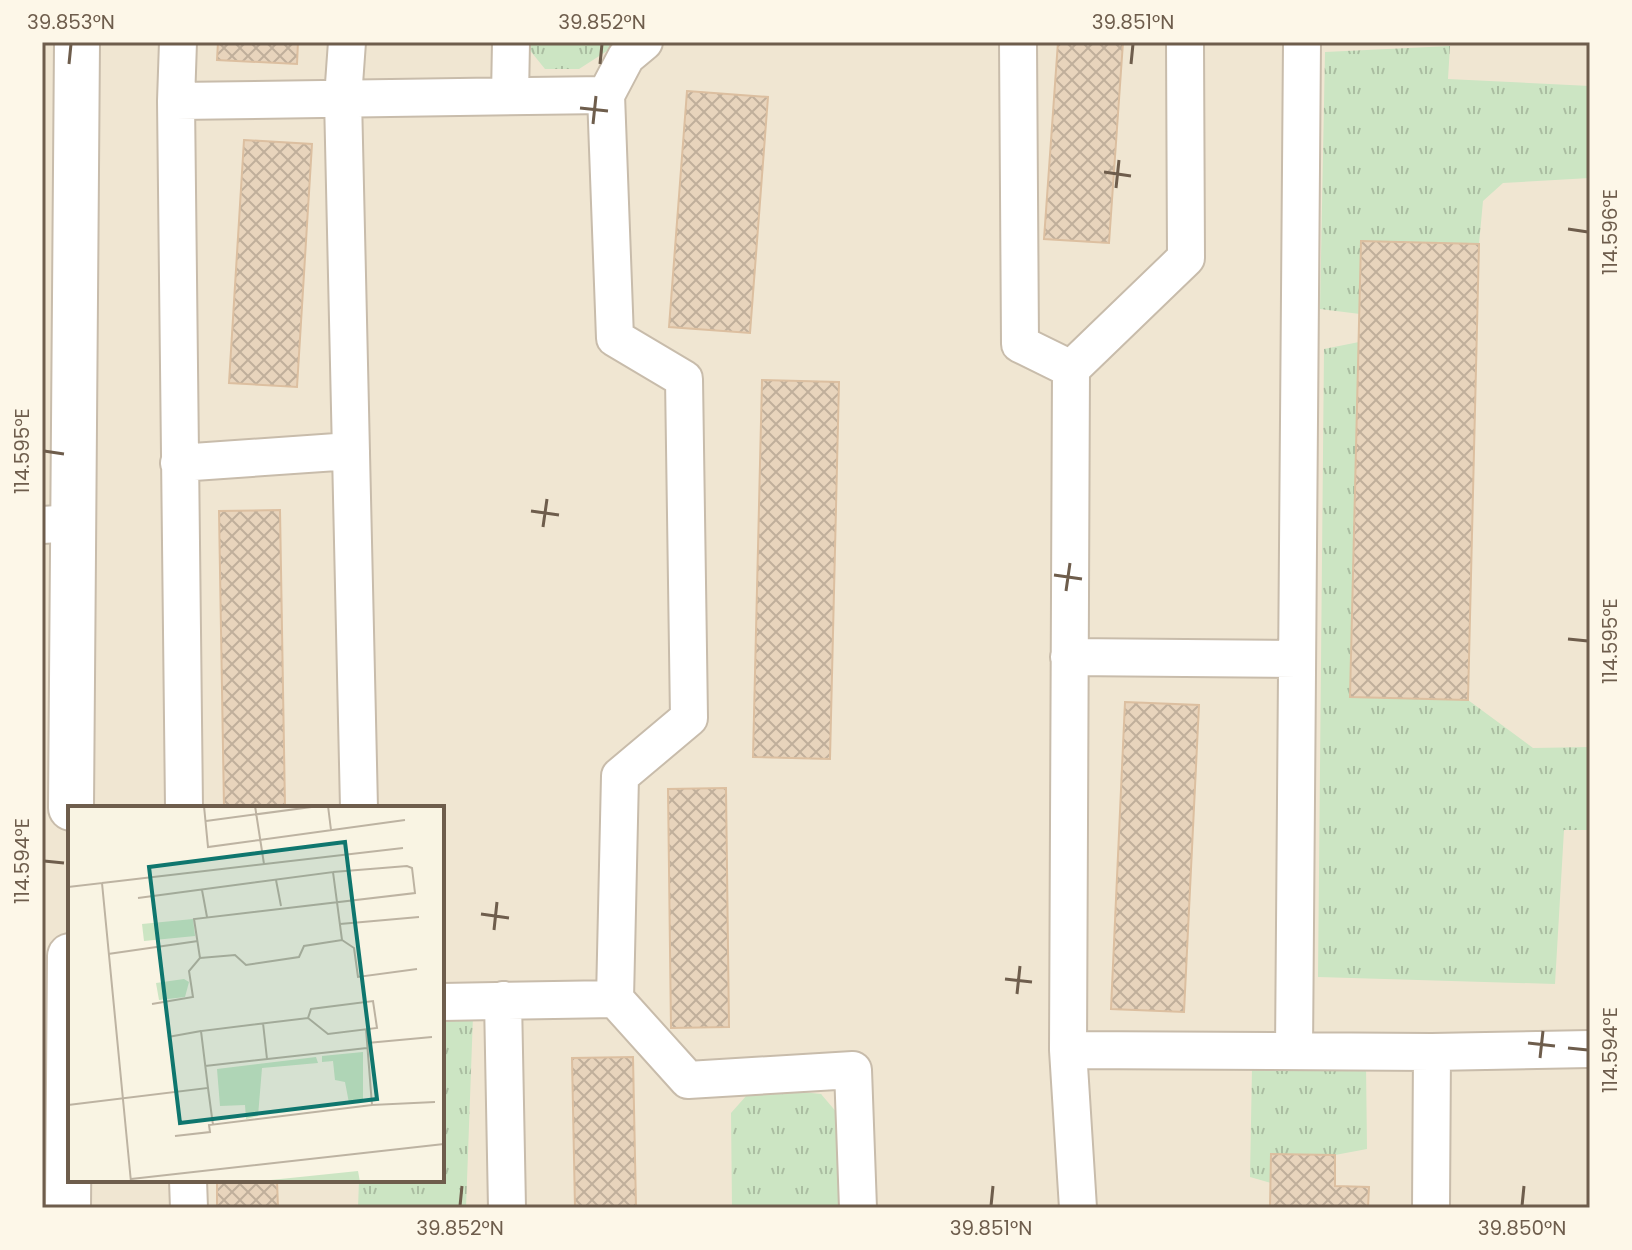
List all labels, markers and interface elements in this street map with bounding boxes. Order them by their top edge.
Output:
text: 39.853°N [27,8,115,36]
text: 39.852°N [558,8,646,36]
text: 39.851°N [1092,8,1174,36]
text: 114.596°E [1596,189,1624,275]
text: 114.595°E [8,408,36,494]
text: 114.595°E [1596,598,1624,684]
inset map [68,806,444,1182]
text: 114.594°E [8,818,36,904]
text: 114.594°E [1596,1007,1624,1093]
text: 39.852°N [416,1214,504,1242]
text: 39.851°N [950,1214,1032,1242]
text: 39.850°N [1478,1214,1566,1242]

